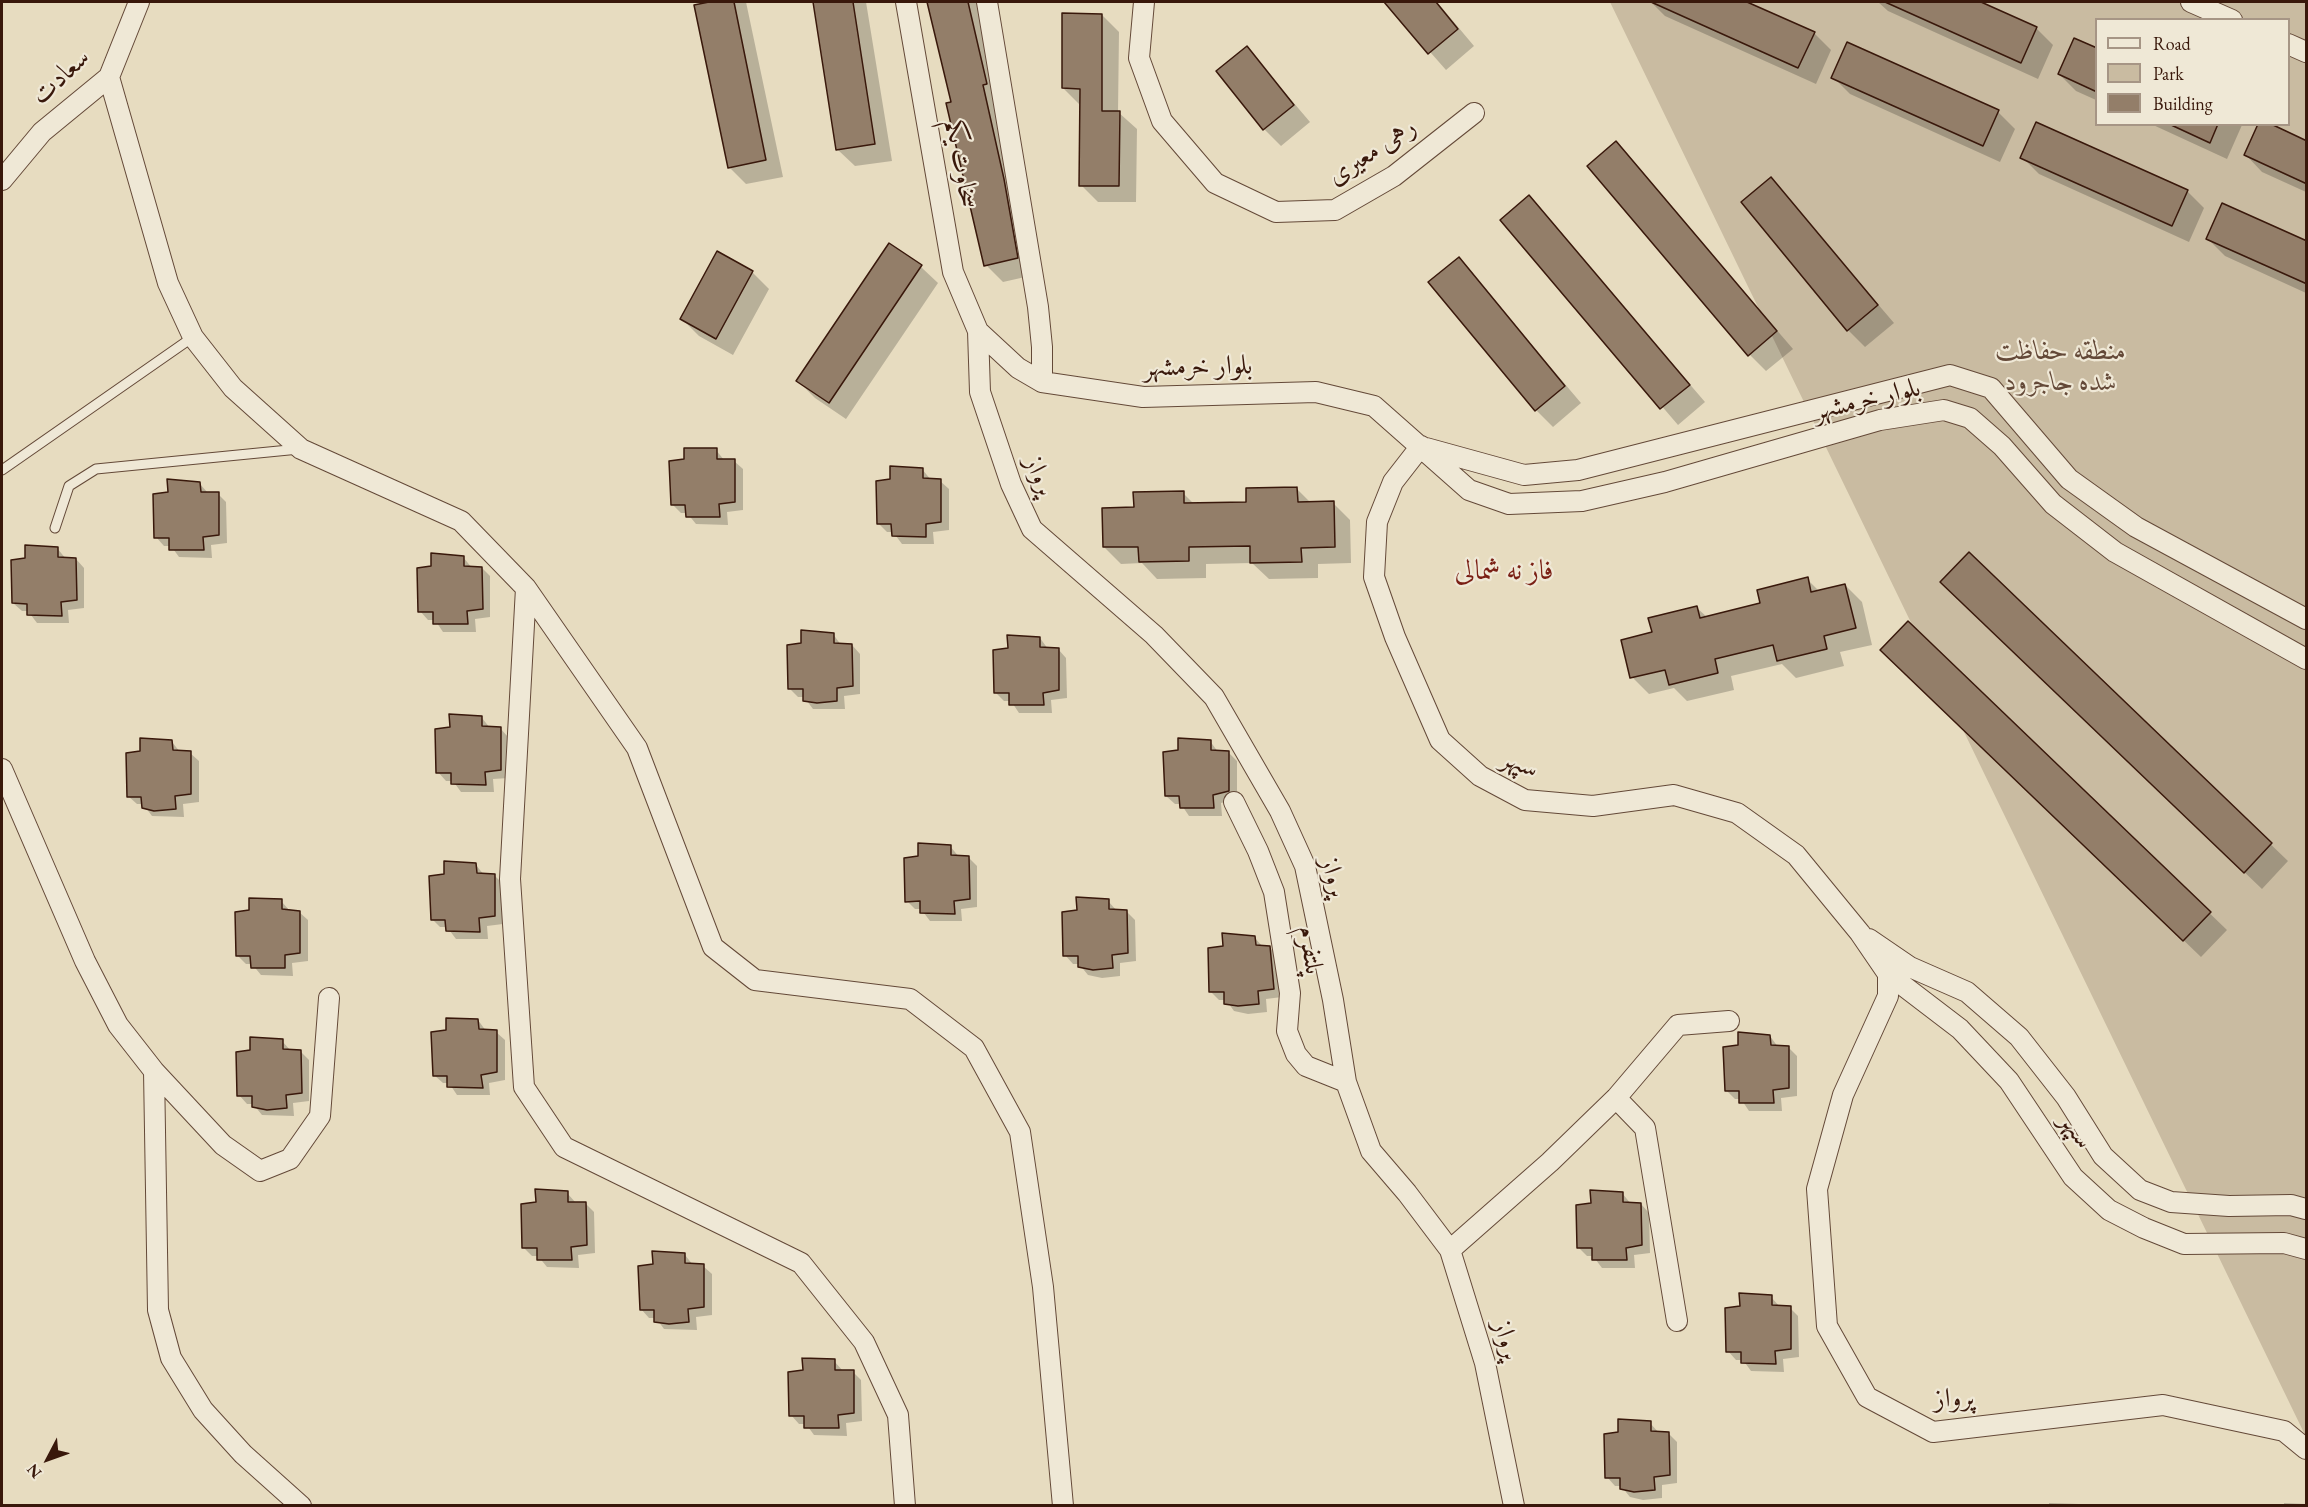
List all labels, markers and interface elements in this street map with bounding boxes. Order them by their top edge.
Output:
legend [2095,18,2290,126]
text: Road [2153,32,2191,55]
street label: سعادت [25,42,97,112]
text: Park [2153,62,2184,85]
text: Building [2153,92,2213,115]
street label: رهی معیری [1321,111,1423,193]
street label: سخاوت یکم [937,117,985,211]
park label: منطقه حفاظت شده جاجرود [1995,336,2127,399]
street label: بلوار خرمشهر [1143,350,1253,384]
street label: بلوار خرمشهر [1810,372,1924,428]
street label: پرواز [1016,451,1062,501]
district label: فاز نه شمالی [1454,554,1554,588]
street label: سپهر [1497,742,1543,786]
street label: پرواز [1312,853,1354,901]
street label: پلتفرم [1290,923,1330,977]
street label: سپهر [2052,1107,2100,1155]
street label: پرواز [1485,1316,1527,1364]
street label: پرواز [1934,1382,1974,1416]
north arrow [18,1429,78,1489]
text: N [22,1459,46,1483]

